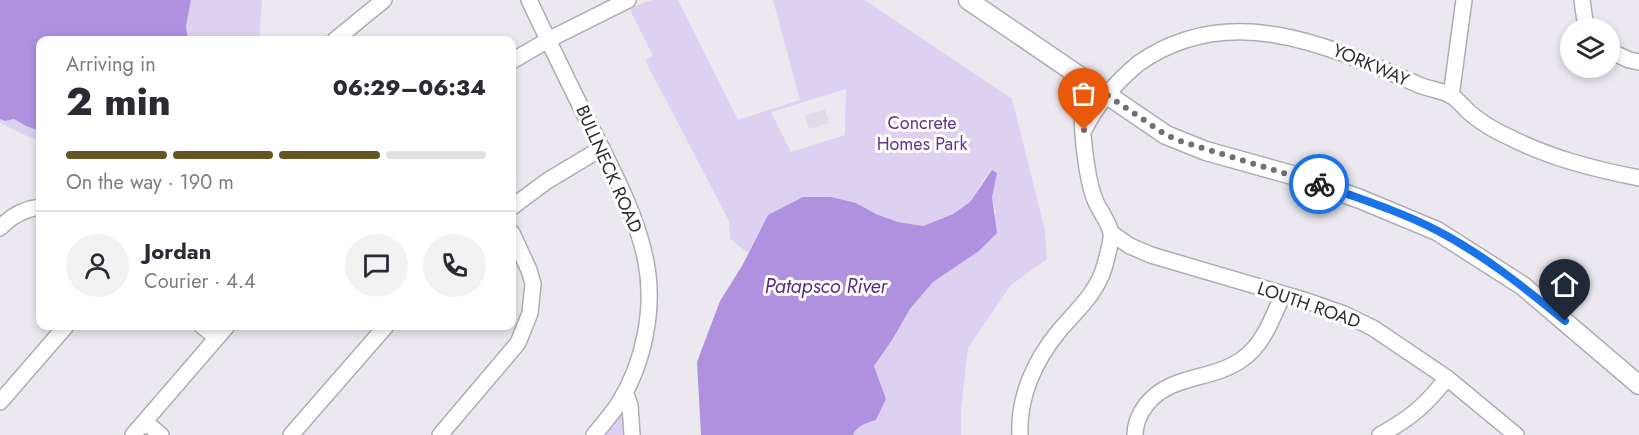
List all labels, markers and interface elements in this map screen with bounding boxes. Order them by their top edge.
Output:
map controls [1560,18,1620,78]
button: layers [1560,18,1620,78]
street label: YORKWAY [1329,37,1414,93]
text: Arriving in [66,50,156,79]
pin [1058,68,1109,130]
text: 06:29–06:34 [333,71,486,103]
text: 2 min [66,73,171,130]
icon: bag [1067,77,1100,110]
street label: BULLNECK ROAD [569,101,649,237]
park label: Concrete Homes Park [877,110,967,157]
courier [1289,154,1349,214]
text: On the way · 190 m [66,168,234,197]
icon: bike [1303,168,1336,201]
button: person [66,234,129,297]
button: chat [345,234,408,297]
button: phone [423,234,486,297]
text: Jordan [144,235,211,267]
pin [1539,259,1590,321]
text: Courier · 4.4 [144,267,256,296]
icon: home [1548,268,1581,301]
water label: Patapsco River [765,272,889,301]
street label: LOUTH ROAD [1254,275,1364,335]

